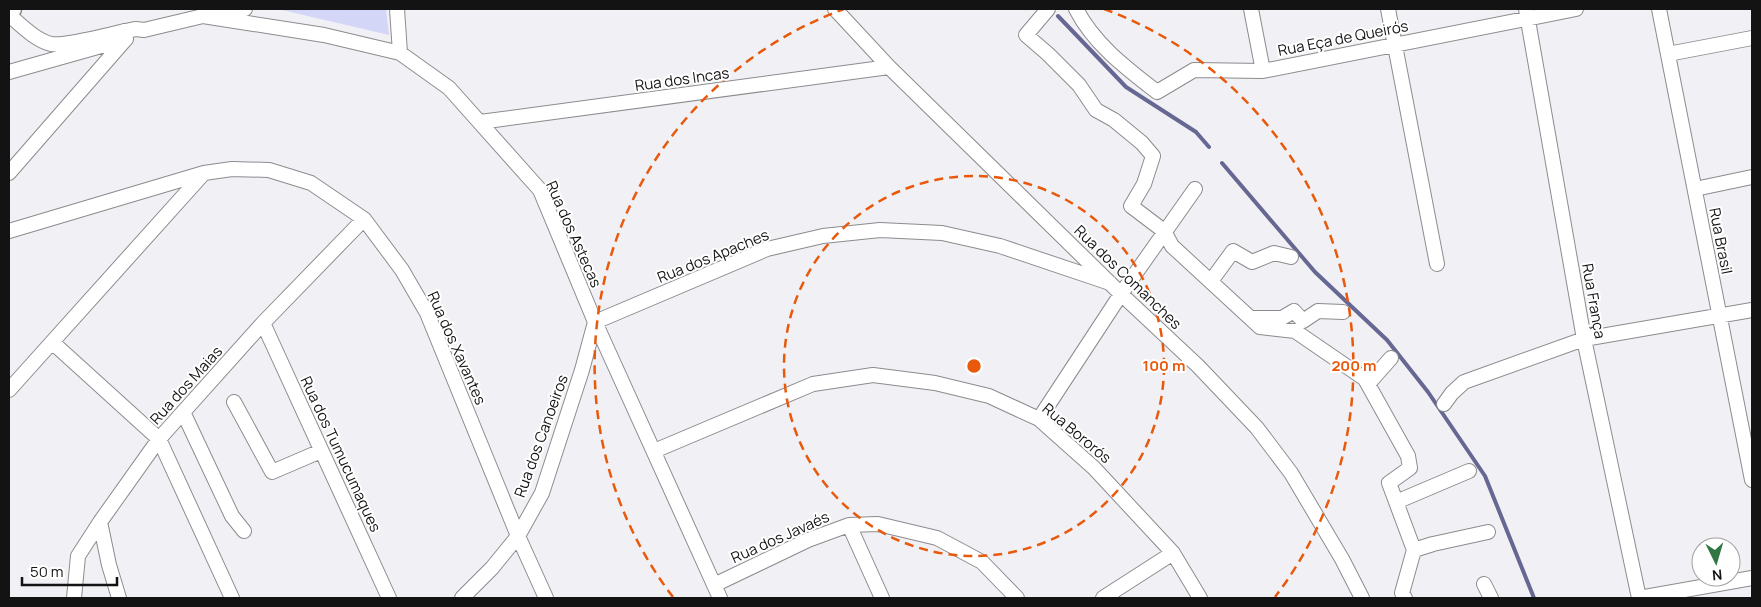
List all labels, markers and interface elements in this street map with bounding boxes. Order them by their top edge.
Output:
street label: Rua Eça de Queirós [1276,15,1410,61]
street label: Rua dos Incas [633,62,731,96]
street label: Rua dos Astecas [541,177,607,291]
street label: Rua Brasil [1704,206,1738,276]
street label: Rua dos Comanches [1070,220,1186,334]
street label: Rua dos Apaches [654,224,772,288]
street label: Rua França [1577,262,1611,340]
street label: Rua dos Xavantes [423,288,491,408]
street label: Rua dos Maias [145,341,227,429]
text: 100 m [1143,355,1185,376]
text: 200 m [1331,355,1377,376]
centre of rings [965,357,983,375]
street label: Rua dos Canoeiros [509,372,573,500]
street label: Rua dos Tumucumaques [296,373,386,535]
street label: Rua Bororós [1038,398,1116,468]
street label: Rua dos Javaés [728,506,833,568]
north arrow [1691,537,1741,587]
scale bar [22,554,118,586]
text: 50 m [30,561,64,582]
text: N [1711,566,1723,585]

